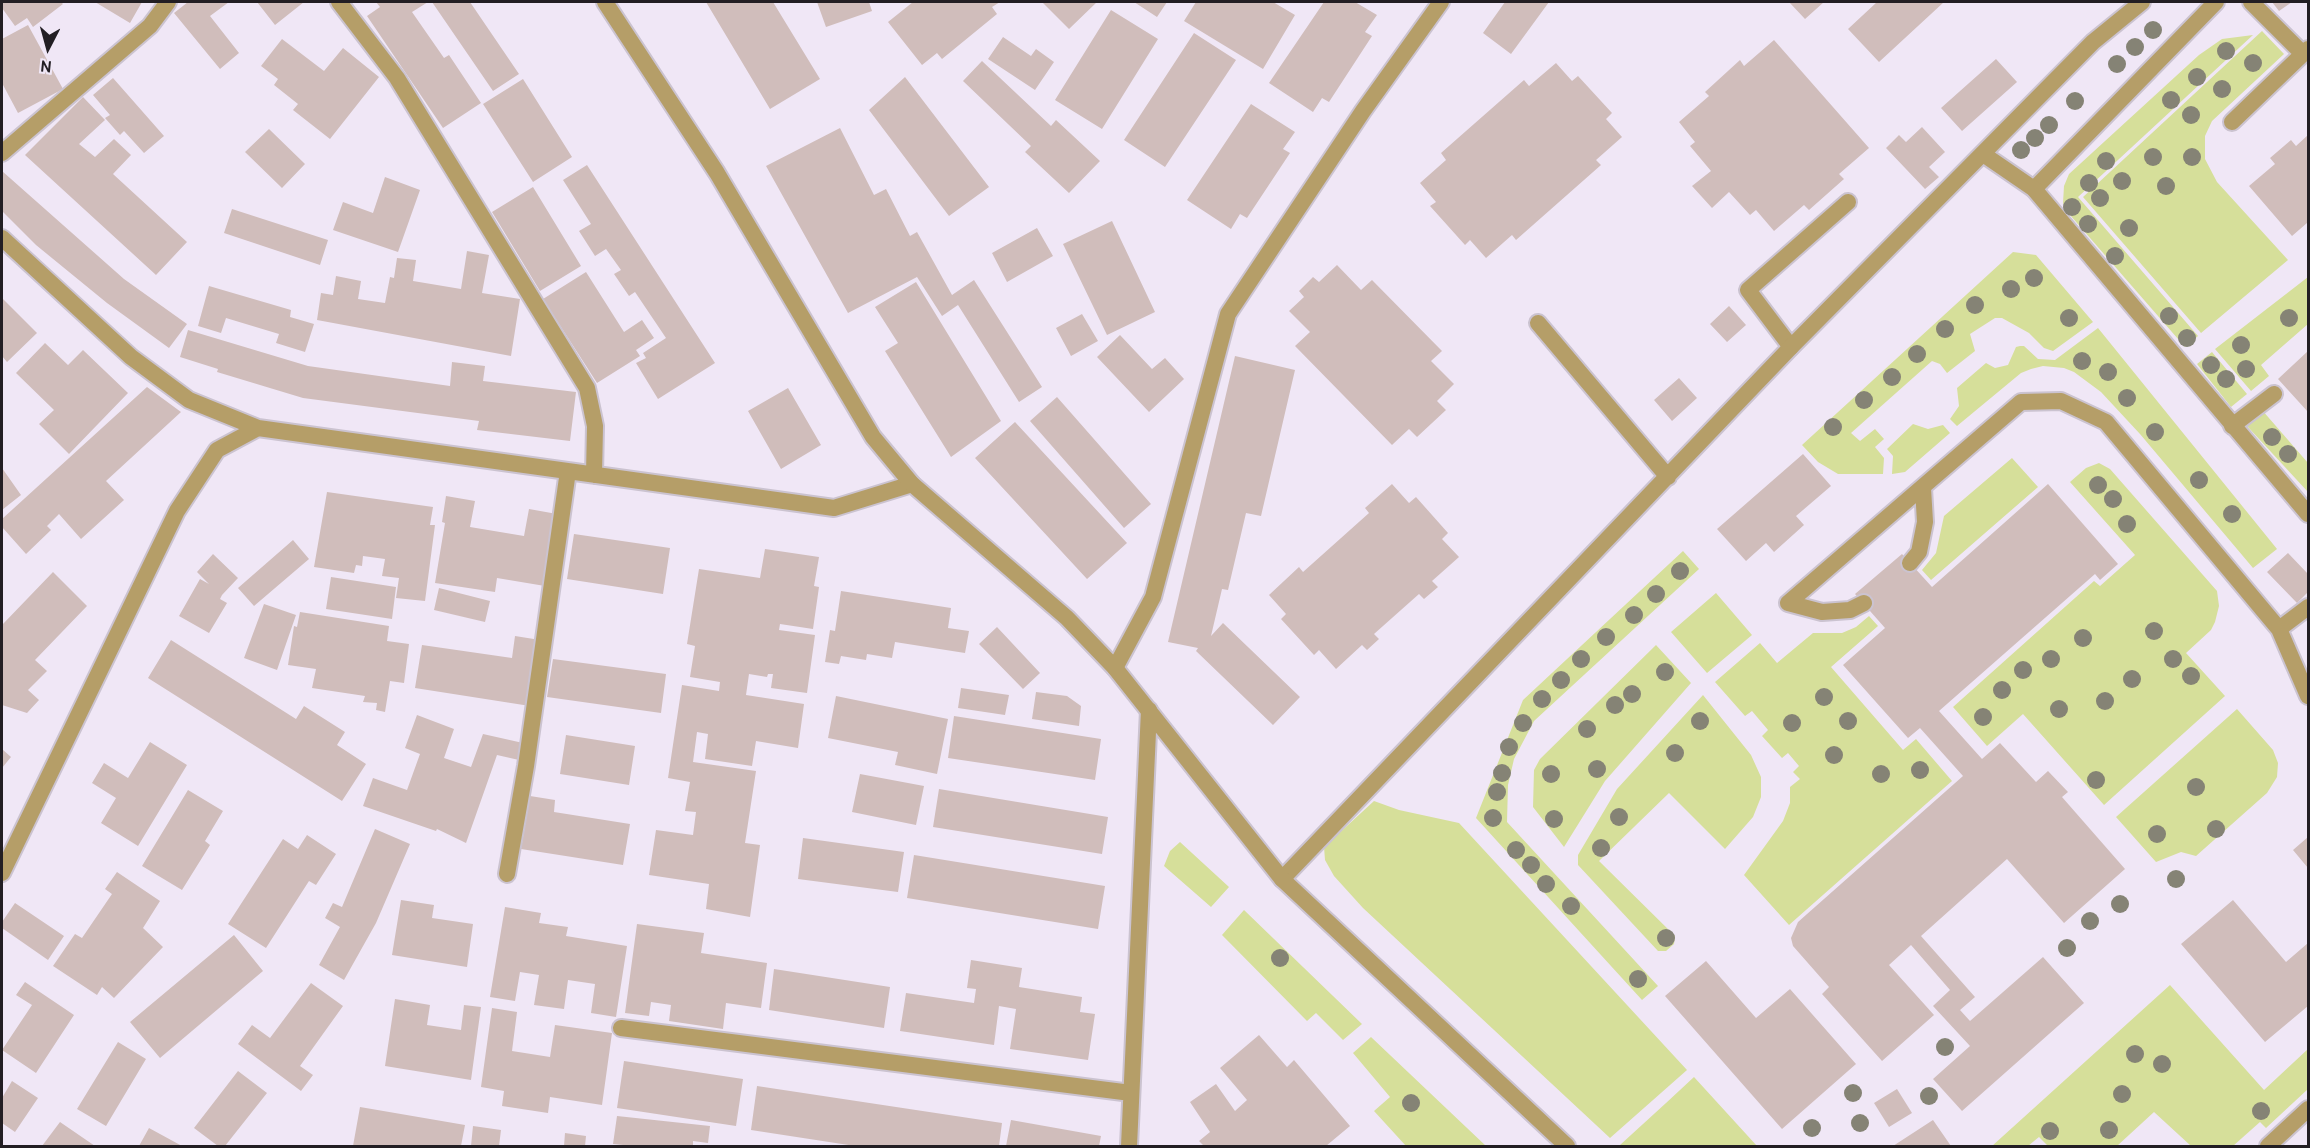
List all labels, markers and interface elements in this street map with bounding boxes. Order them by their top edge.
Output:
north arrow [18,18,78,78]
text: N [39,56,53,76]

